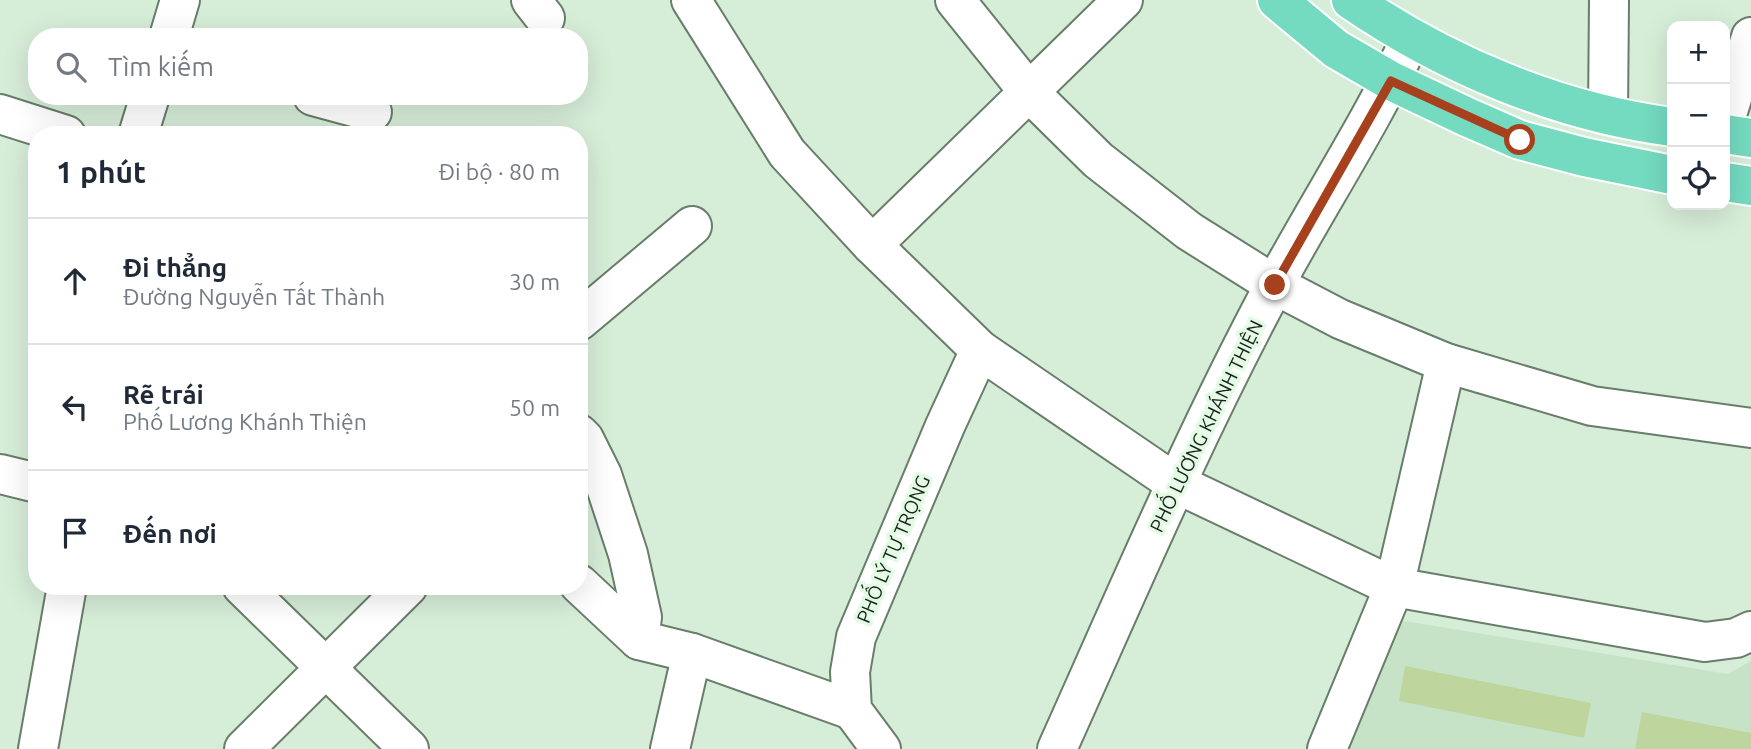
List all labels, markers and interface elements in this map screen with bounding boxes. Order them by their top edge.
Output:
map controls [1667,21,1730,210]
button: + [1667,21,1730,84]
search box [28,28,588,105]
icon: search [52,48,90,86]
text: Tìm kiếm [108,52,214,81]
button: − [1667,84,1730,147]
route start [1504,124,1535,155]
button: locate [1667,147,1730,210]
text: 1 phút [56,155,146,189]
text: Đi bộ · 80 m [438,159,560,184]
text: Đi thẳng [123,253,227,282]
icon: ahead [56,262,94,300]
text: 30 m [509,269,560,294]
route end [1259,269,1290,300]
text: Đường Nguyễn Tất Thành [123,284,385,309]
street label: PHỐ LƯƠNG KHÁNH THIỆN [1141,314,1267,536]
text: Rẽ trái [123,380,204,409]
icon: left [56,388,94,426]
text: 50 m [509,395,560,420]
text: Phố Lương Khánh Thiện [123,409,367,434]
street label: PHỐ LÝ TỰ TRỌNG [848,470,934,626]
icon: arrive [56,514,94,552]
text: Đến nơi [123,519,217,548]

